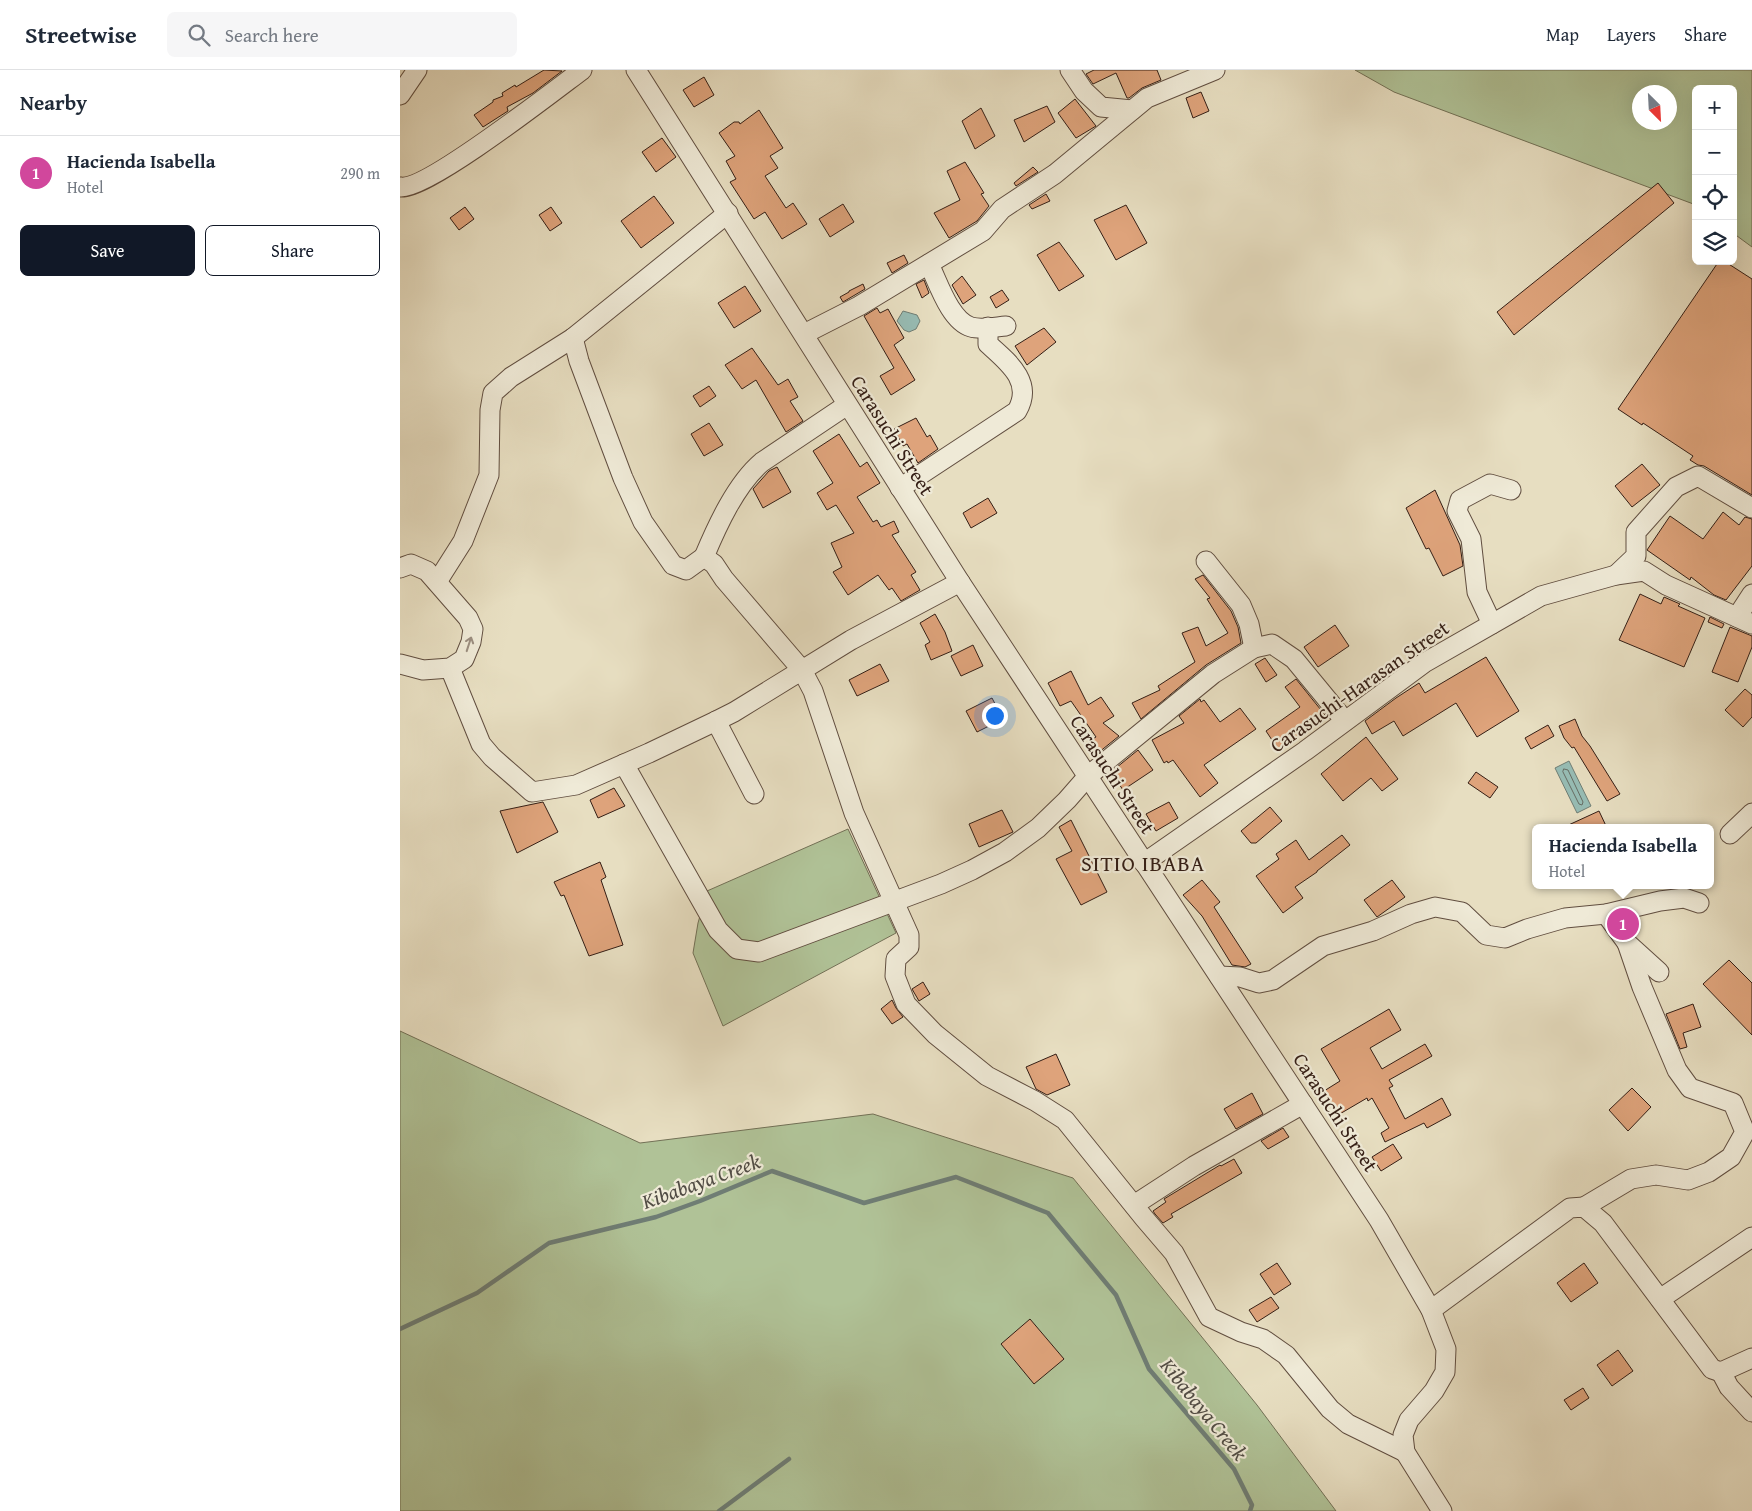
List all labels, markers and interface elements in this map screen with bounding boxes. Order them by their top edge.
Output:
search box [167,12,517,57]
text: Streetwise [25,17,137,52]
icon: search [185,21,213,49]
text: Search here [225,21,319,49]
text: Map [1546,21,1579,48]
text: Layers [1607,21,1656,48]
text: Share [1684,21,1727,48]
north arrow [1632,85,1677,130]
map controls [1692,85,1737,265]
button: + [1692,85,1737,130]
text: Nearby [20,87,87,118]
button: − [1692,130,1737,175]
text: Hacienda Isabella [67,147,216,175]
text: 1 [32,161,40,185]
text: 290 m [340,161,380,185]
text: Hotel [67,175,103,199]
button: locate [1692,175,1737,220]
button: layers [1692,220,1737,265]
button: Save [20,225,195,276]
button: Share [205,225,380,276]
street label: Carasuchi Street [844,369,942,501]
street label: Carasuchi-Harasan Street [1264,613,1454,759]
one-way arrow [465,636,475,652]
your location [982,703,1008,729]
street label: Carasuchi Street [1064,709,1162,839]
popup [1532,824,1714,889]
text: Hacienda Isabella [1549,831,1697,859]
district label: SITIO IBABA [1081,847,1205,879]
text: Hotel [1549,859,1585,883]
pin: 1 [1607,905,1639,943]
street label: Carasuchi Street [1287,1047,1385,1177]
water label: Kibabaya Creek [637,1145,765,1217]
water label: Kibabaya Creek [1152,1350,1255,1467]

